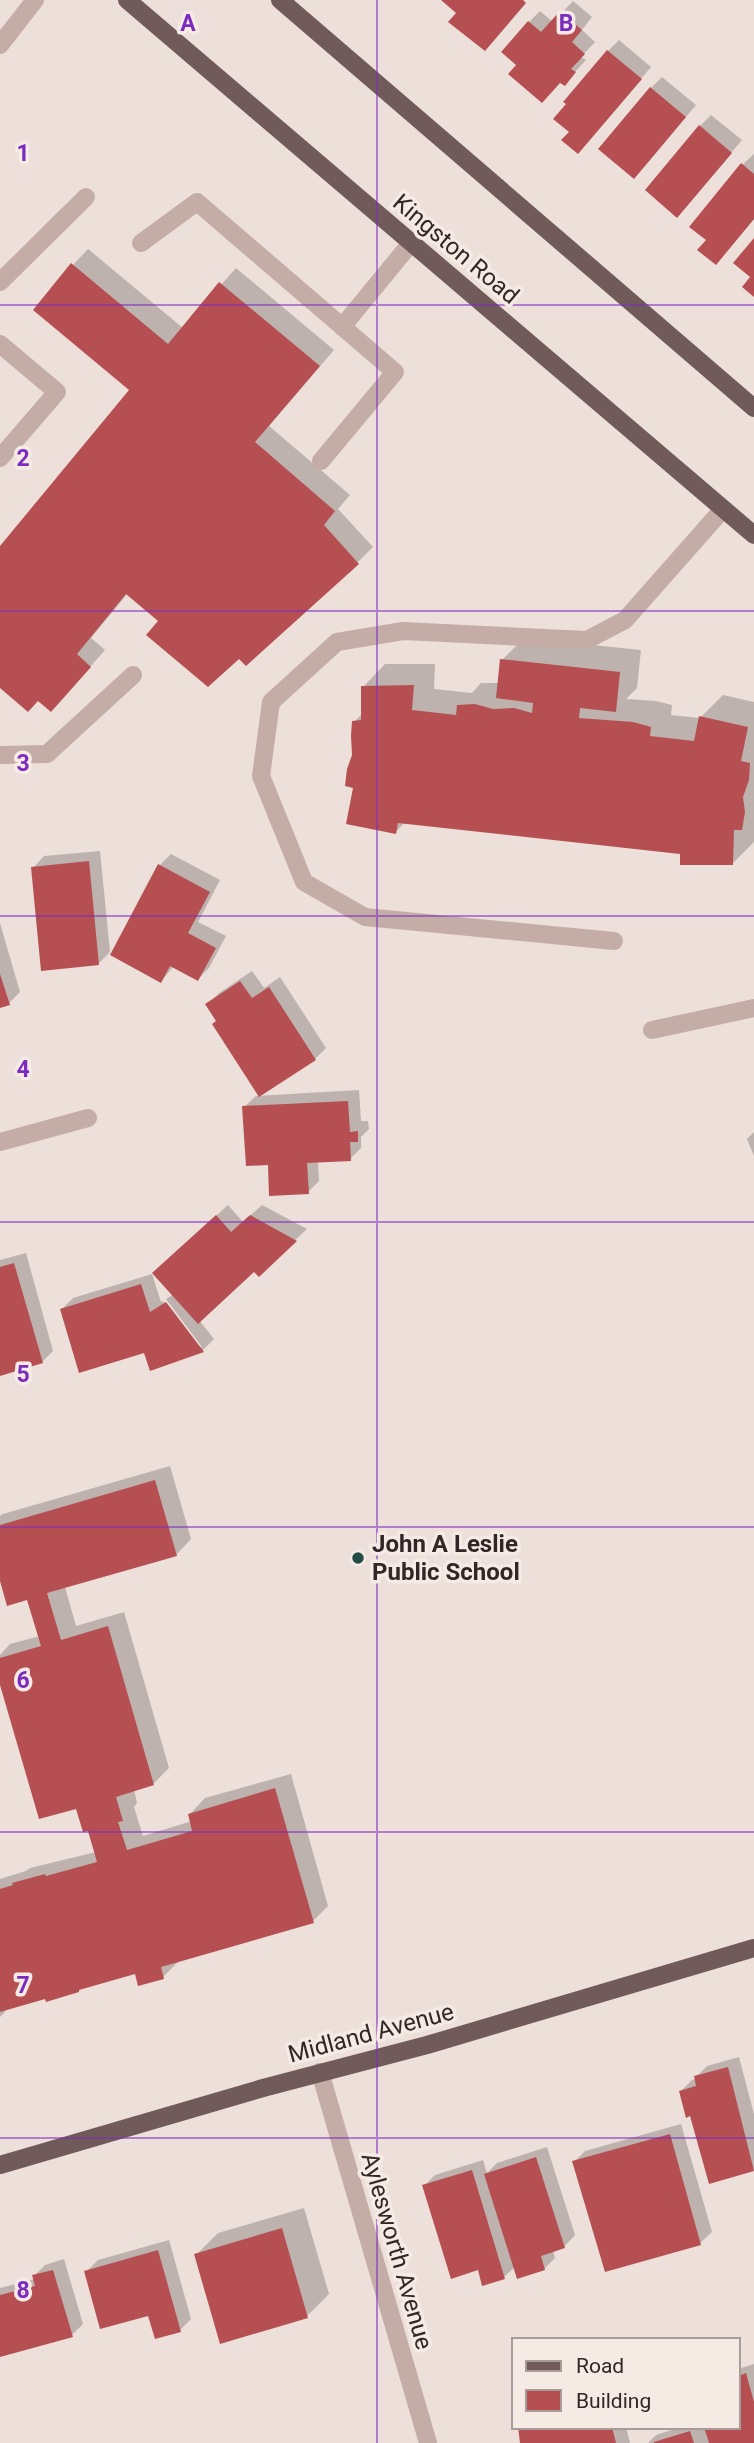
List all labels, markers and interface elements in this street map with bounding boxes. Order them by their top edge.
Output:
text: A [180,10,196,37]
text: B [559,10,573,37]
text: 1 [16,140,30,167]
street label: Kingston Road [387,188,525,310]
text: 2 [16,445,30,472]
text: 3 [16,750,30,777]
text: 4 [16,1056,30,1083]
text: 5 [16,1361,30,1388]
place label: John A Leslie Public School [372,1530,520,1586]
marker: John A Leslie Public School [350,1550,366,1566]
text: 6 [16,1667,30,1694]
text: 7 [16,1972,30,1999]
street label: Midland Avenue [285,1997,457,2069]
street label: Aylesworth Avenue [356,2149,438,2353]
text: 8 [16,2277,30,2304]
legend [512,2338,740,2429]
text: Road [576,2354,624,2378]
text: Building [576,2389,651,2413]

